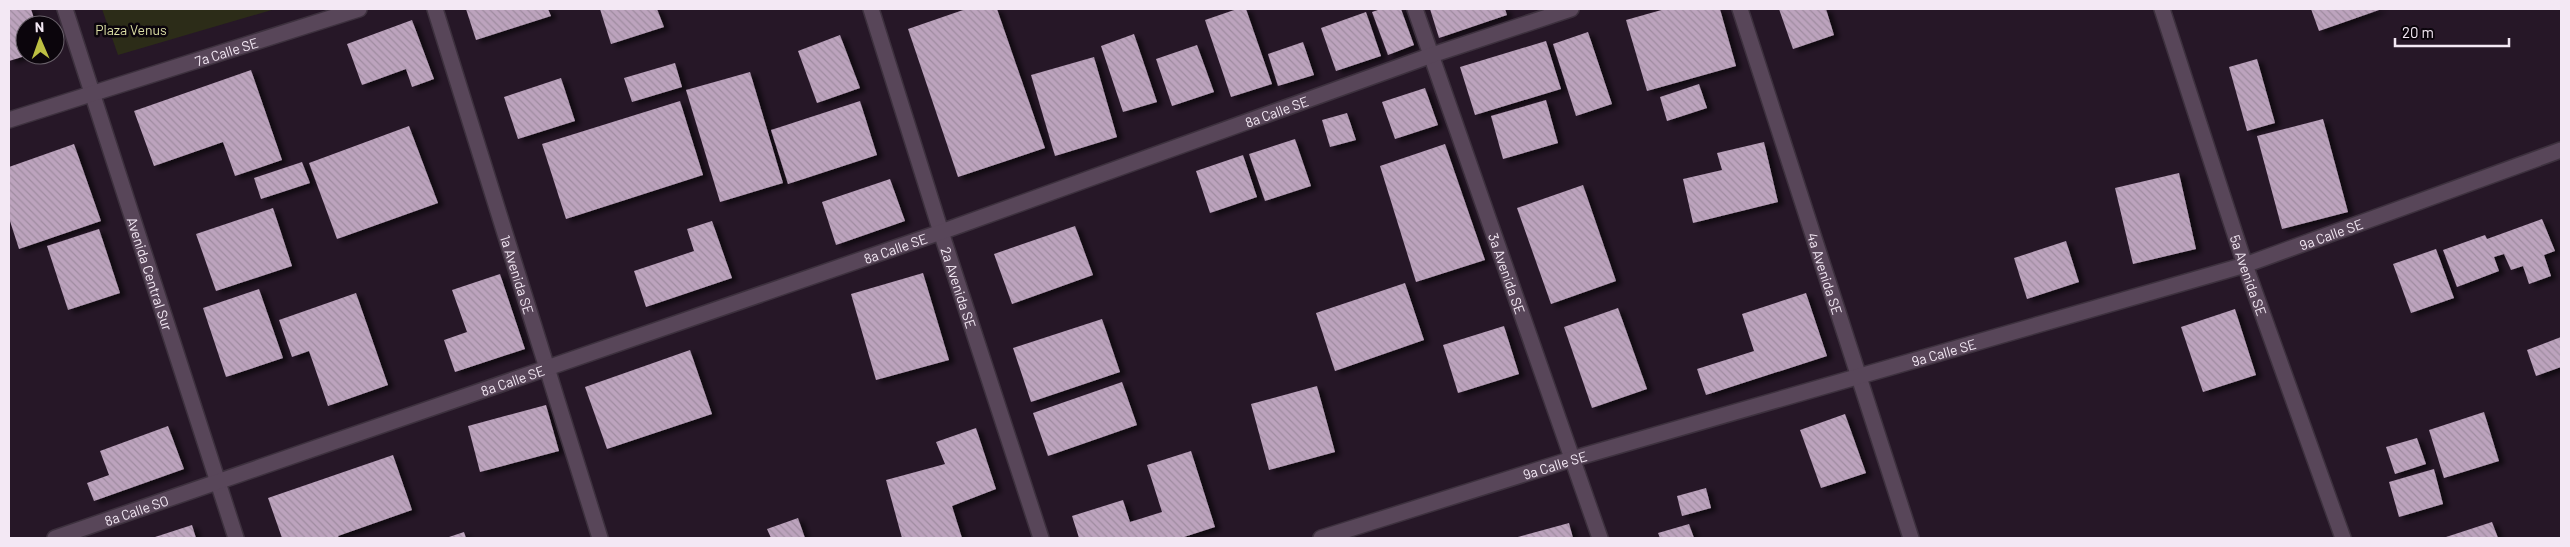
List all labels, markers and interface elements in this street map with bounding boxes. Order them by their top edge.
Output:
north arrow [15,15,65,65]
scale bar [2395,15,2509,47]
text: N [35,18,44,35]
park label: Plaza Venus [95,21,167,38]
text: 20 m [2402,23,2434,41]
street label: 7a Calle SE [193,33,260,69]
street label: 8a Calle SE [1242,92,1311,130]
street label: 9a Calle SE [2297,214,2365,253]
street label: Avenida Central Sur [124,215,177,332]
street label: 8a Calle SE [861,229,929,267]
street label: 4a Avenida SE [1804,230,1847,317]
street label: 3a Avenida SE [1485,231,1529,316]
street label: 5a Avenida SE [2227,232,2271,318]
street label: 1a Avenida SE [497,233,538,316]
street label: 2a Avenida SE [938,244,980,330]
street label: 9a Calle SE [1910,335,1978,369]
street label: 8a Calle SE [478,361,547,399]
street label: 9a Calle SE [1521,447,1589,482]
street label: 8a Calle SO [102,491,170,529]

